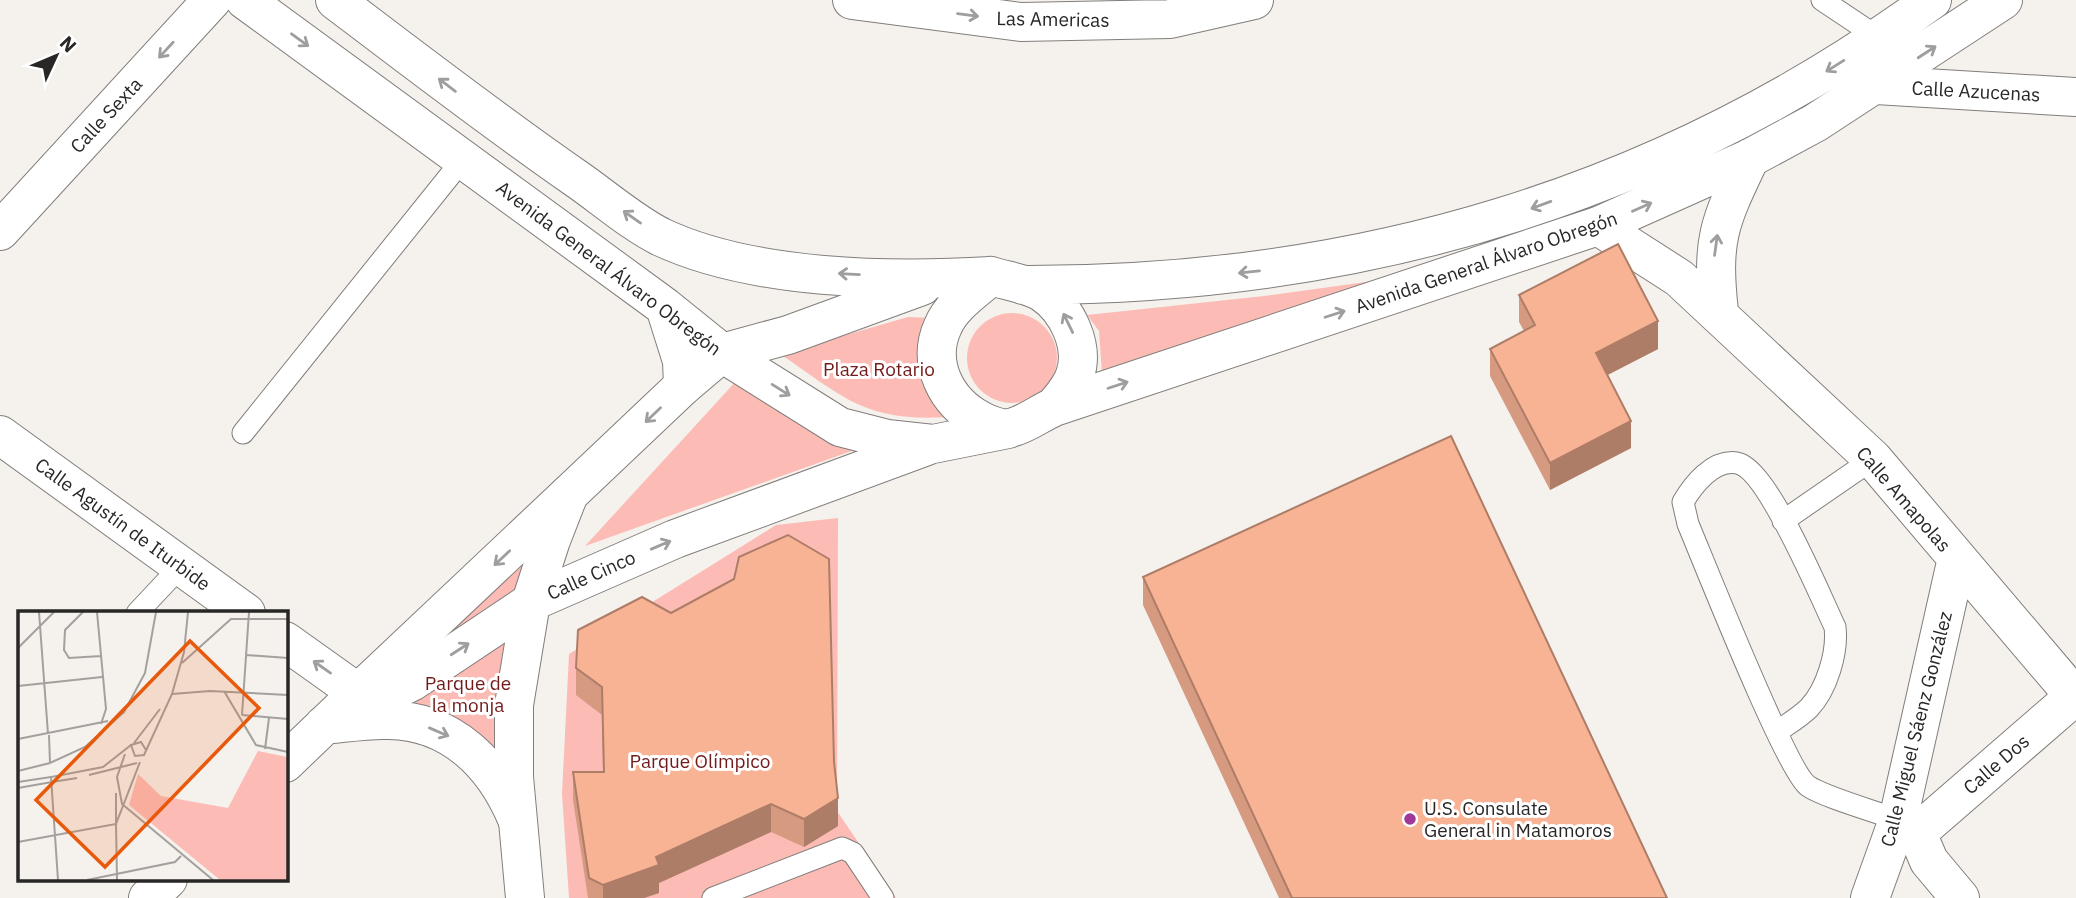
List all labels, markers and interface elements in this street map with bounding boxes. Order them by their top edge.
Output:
street label: Las Americas [996,6,1110,32]
one-way arrow [956,8,979,21]
north arrow [21,21,91,91]
text: N [55,31,82,57]
one-way arrow [290,33,309,47]
one-way arrow [158,41,174,59]
one-way arrow [1917,44,1936,59]
one-way arrow [1825,59,1845,73]
street label: Calle Sexta [65,72,147,158]
street label: Calle Azucenas [1911,76,2041,106]
one-way arrow [438,78,457,93]
street label: Avenida General Álvaro Obregón [492,175,726,361]
one-way arrow [1531,200,1553,212]
one-way arrow [1630,200,1652,213]
street label: Avenida General Álvaro Obregón [1352,206,1620,318]
one-way arrow [623,210,643,224]
one-way arrow [1710,234,1723,256]
one-way arrow [1238,266,1260,279]
one-way arrow [838,268,861,281]
one-way arrow [1323,307,1345,319]
one-way arrow [1061,313,1074,334]
park label: Plaza Rotario [823,357,935,381]
one-way arrow [1107,378,1129,390]
one-way arrow [770,383,790,397]
one-way arrow [644,406,661,423]
street label: Calle Amapolas [1852,441,1956,557]
street label: Calle Agustín de Iturbide [31,452,215,596]
one-way arrow [650,537,672,550]
street label: Calle Cinco [543,545,639,605]
one-way arrow [493,550,511,566]
street label: Calle Miguel Sáenz González [1875,609,1957,849]
inset map [18,611,287,880]
one-way arrow [450,642,469,657]
one-way arrow [313,660,332,674]
park label: Parque de la monja [425,671,511,717]
one-way arrow [428,726,449,739]
street label: Calle Dos [1958,729,2034,799]
park label: Parque Olímpico [630,749,770,773]
place label: U.S. Consulate General in Matamoros [1424,796,1612,842]
marker: U.S. Consulate General in Matamoros [1402,811,1418,827]

